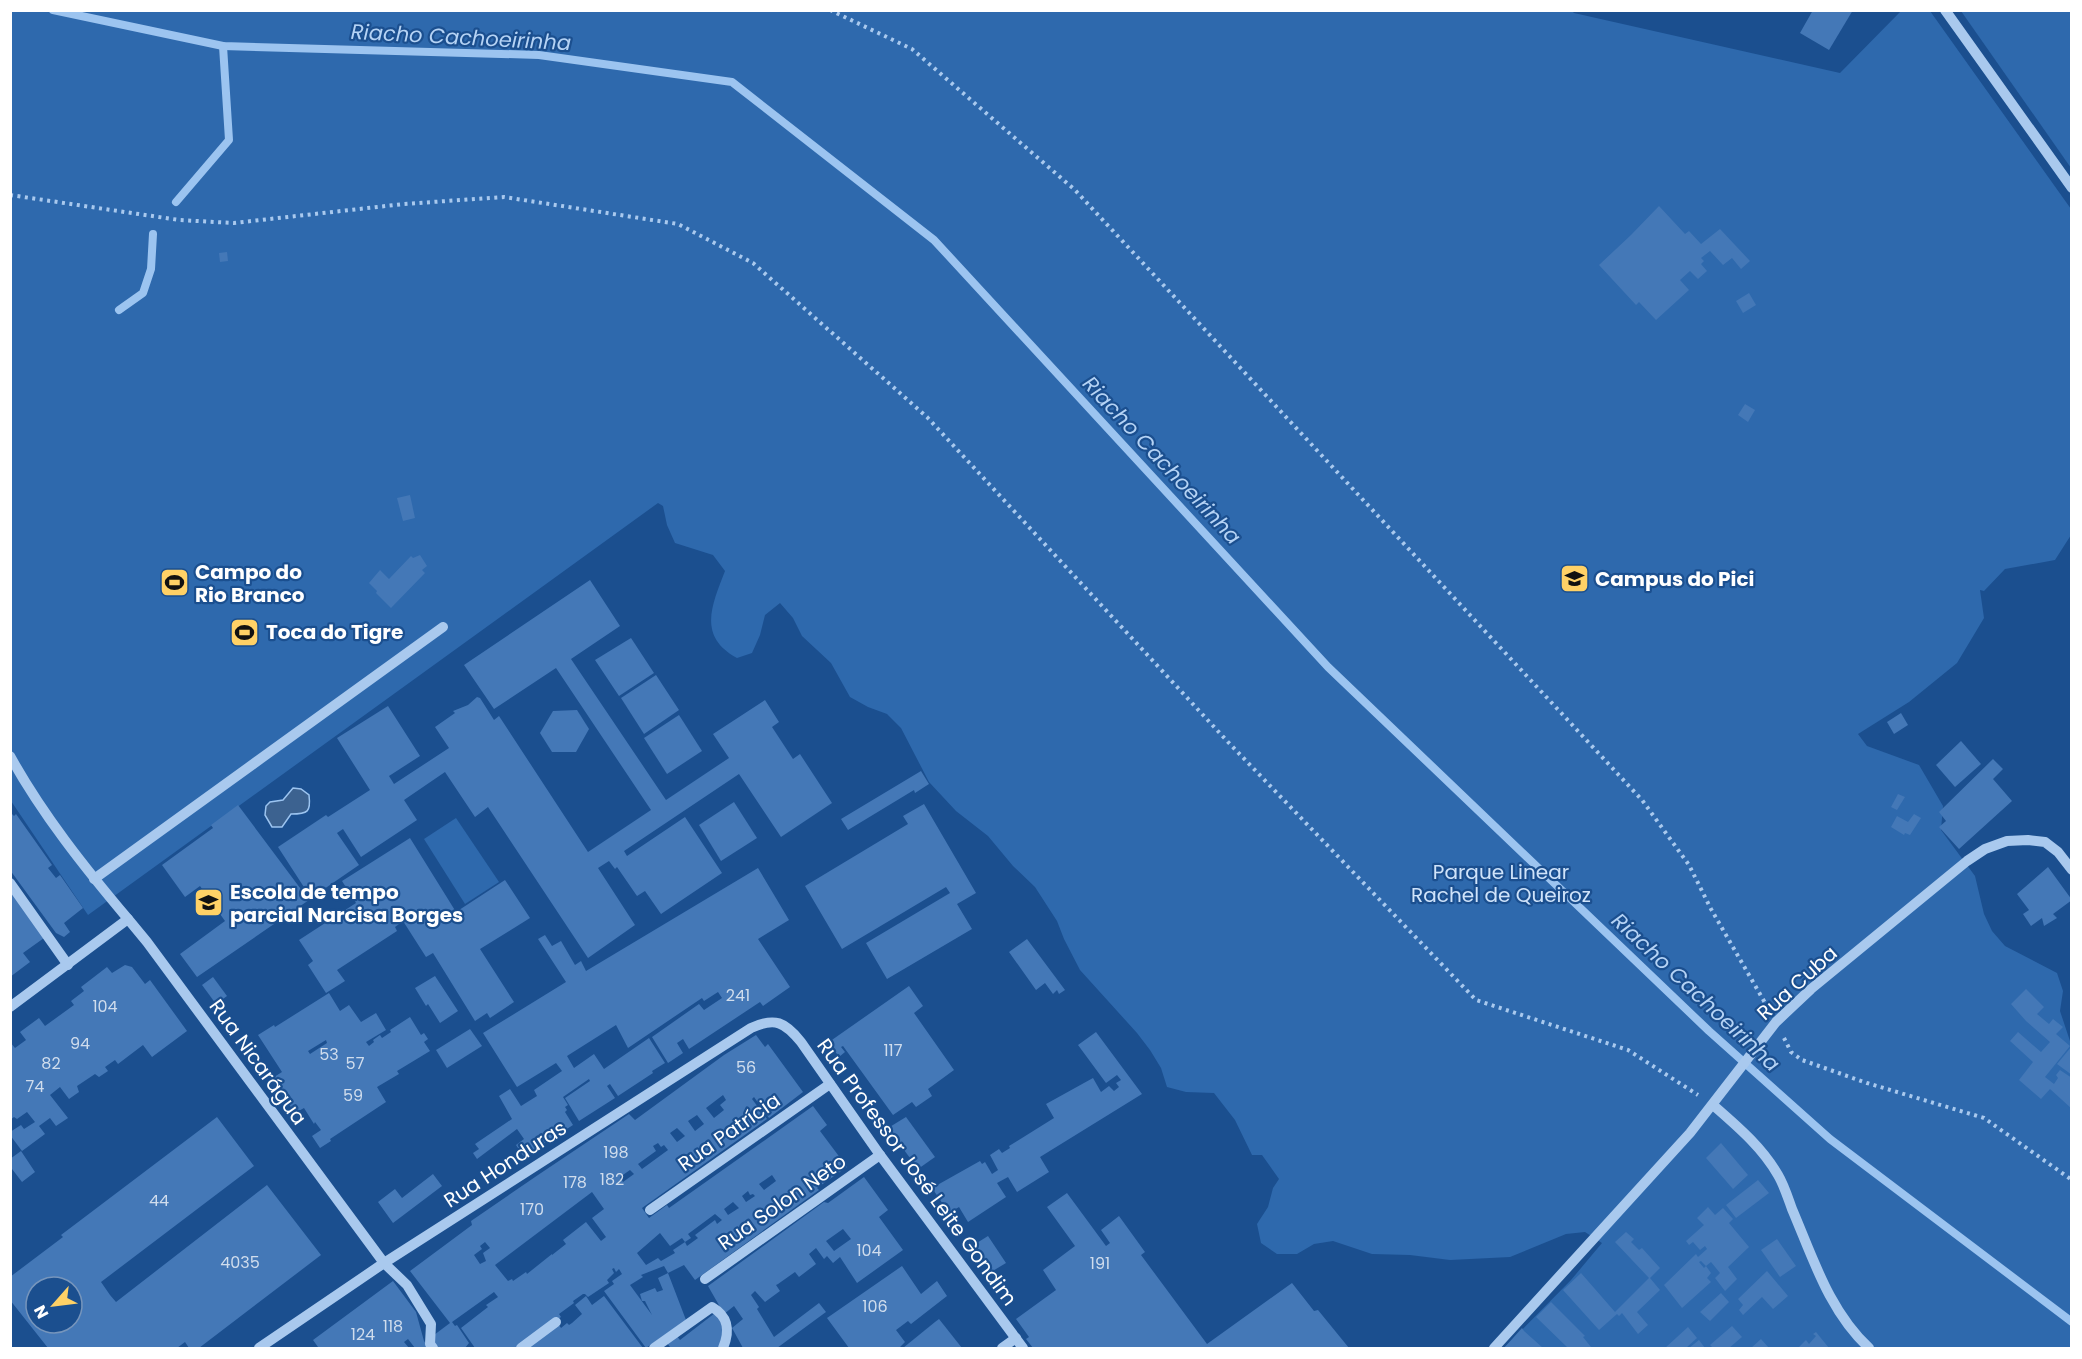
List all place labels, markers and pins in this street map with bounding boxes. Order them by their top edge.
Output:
place label: Campo do Rio Branco [195,558,305,609]
school or university icon: Campus do Pici [1558,563,1590,595]
place label: Campus do Pici [1595,565,1754,593]
sports icon: Campo do Rio Branco [158,567,190,599]
sports icon: Toca do Tigre [229,616,261,648]
place label: Toca do Tigre [266,618,403,646]
place label: Escola de tempo parcial Narcisa Borges [230,878,463,929]
school or university icon: Escola de tempo parcial Narcisa Borges [193,887,225,919]

